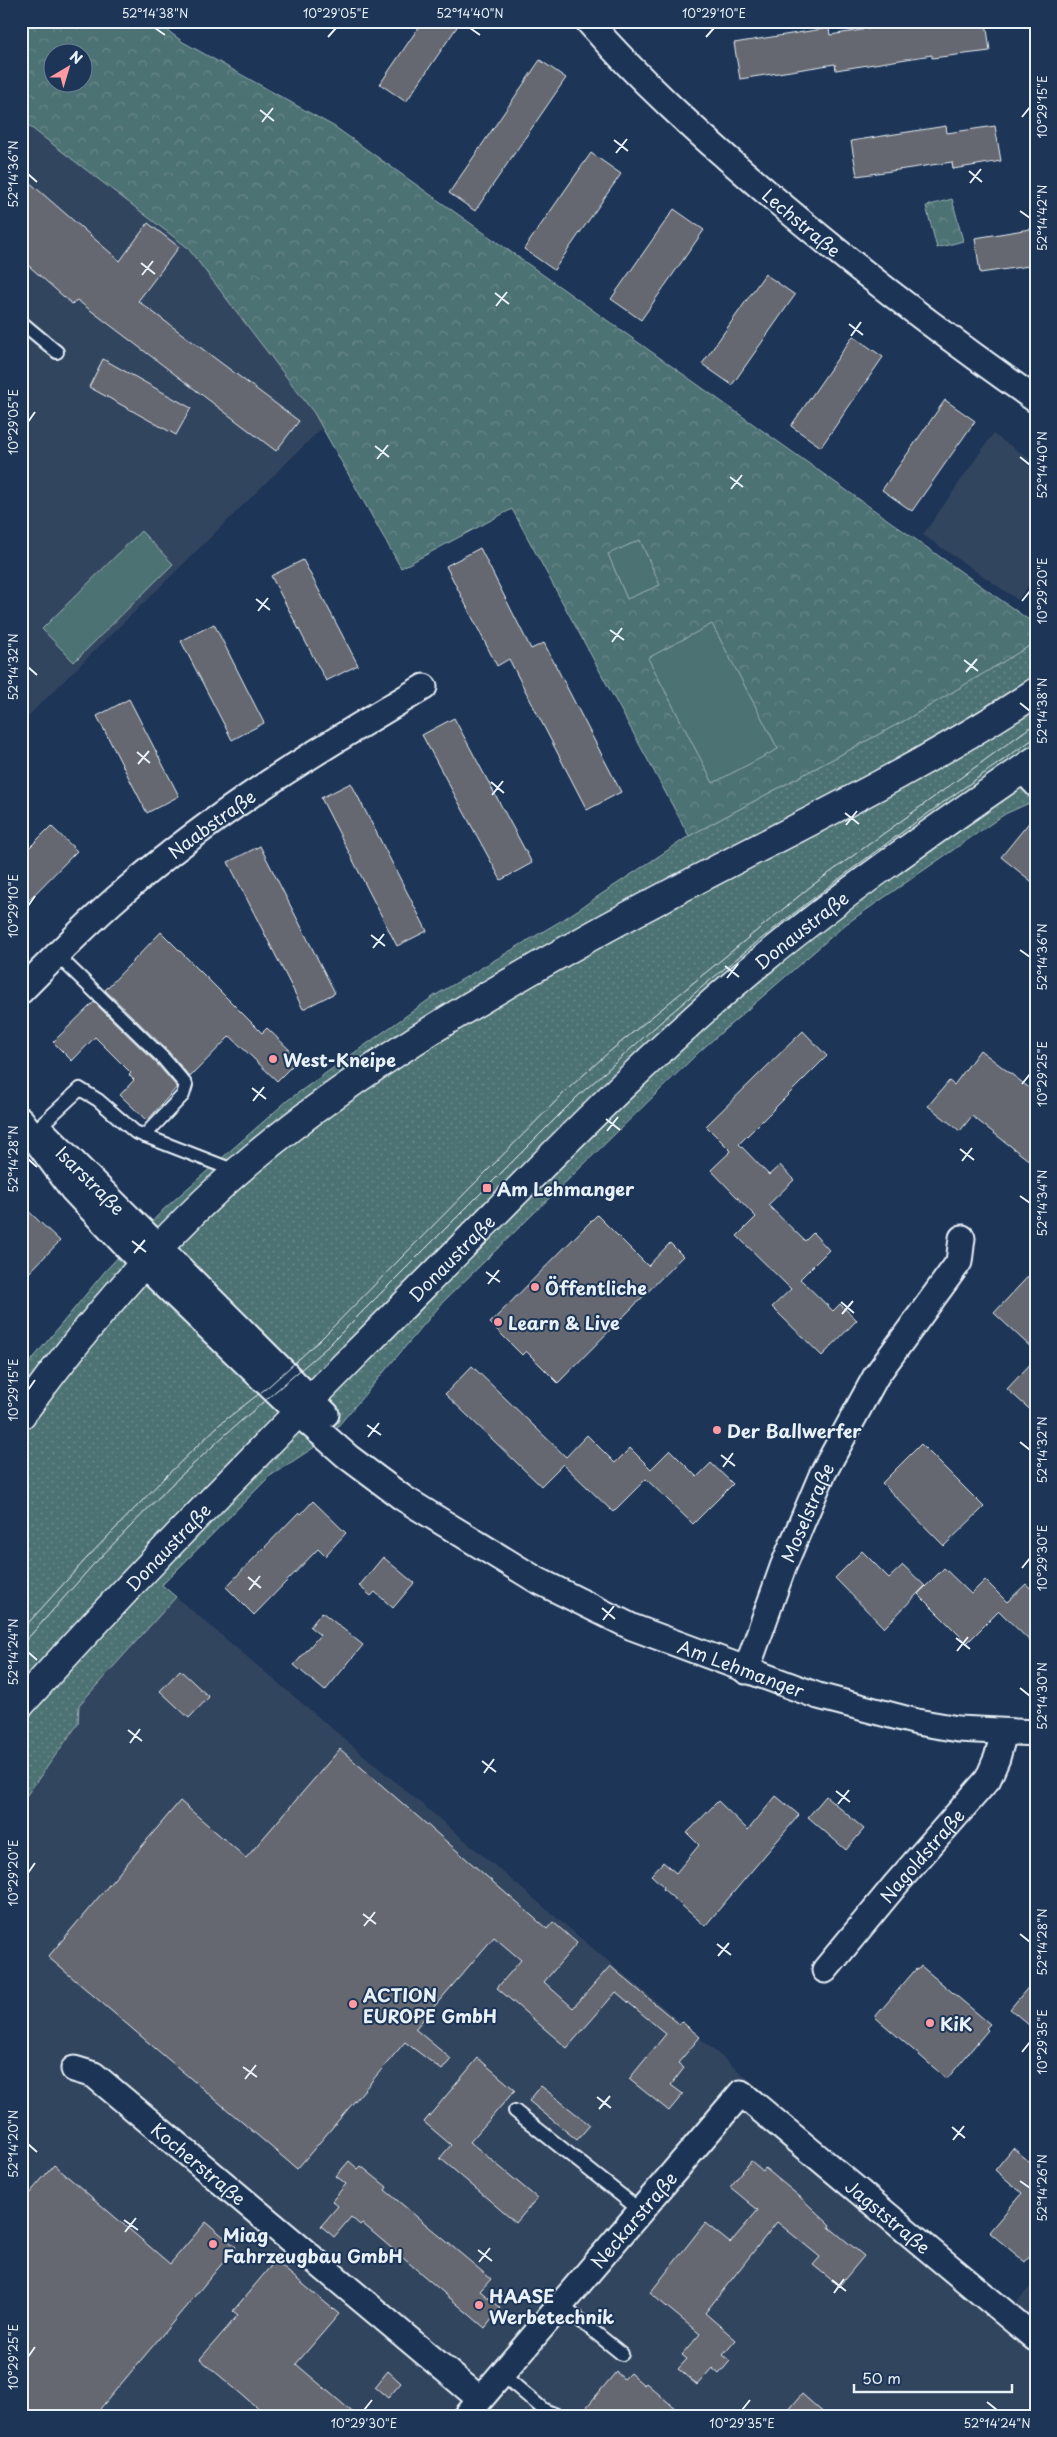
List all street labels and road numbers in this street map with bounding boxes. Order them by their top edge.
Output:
street label: Lechstraße [757,181,847,263]
street label: Naabstraße [161,782,261,864]
street label: Donaustraße [748,884,854,975]
street label: Isarstraße [50,1139,132,1221]
street label: Donaustraße [402,1208,501,1307]
street label: Moselstraße [773,1457,840,1566]
street label: Donaustraße [119,1496,216,1597]
street label: Am Lehmanger [674,1632,809,1704]
street label: Nagoldstraße [873,1802,970,1908]
street label: Kocherstraße [146,2115,252,2211]
street label: Neckarstraße [584,2165,683,2274]
street label: Jagststraße [840,2172,937,2260]

